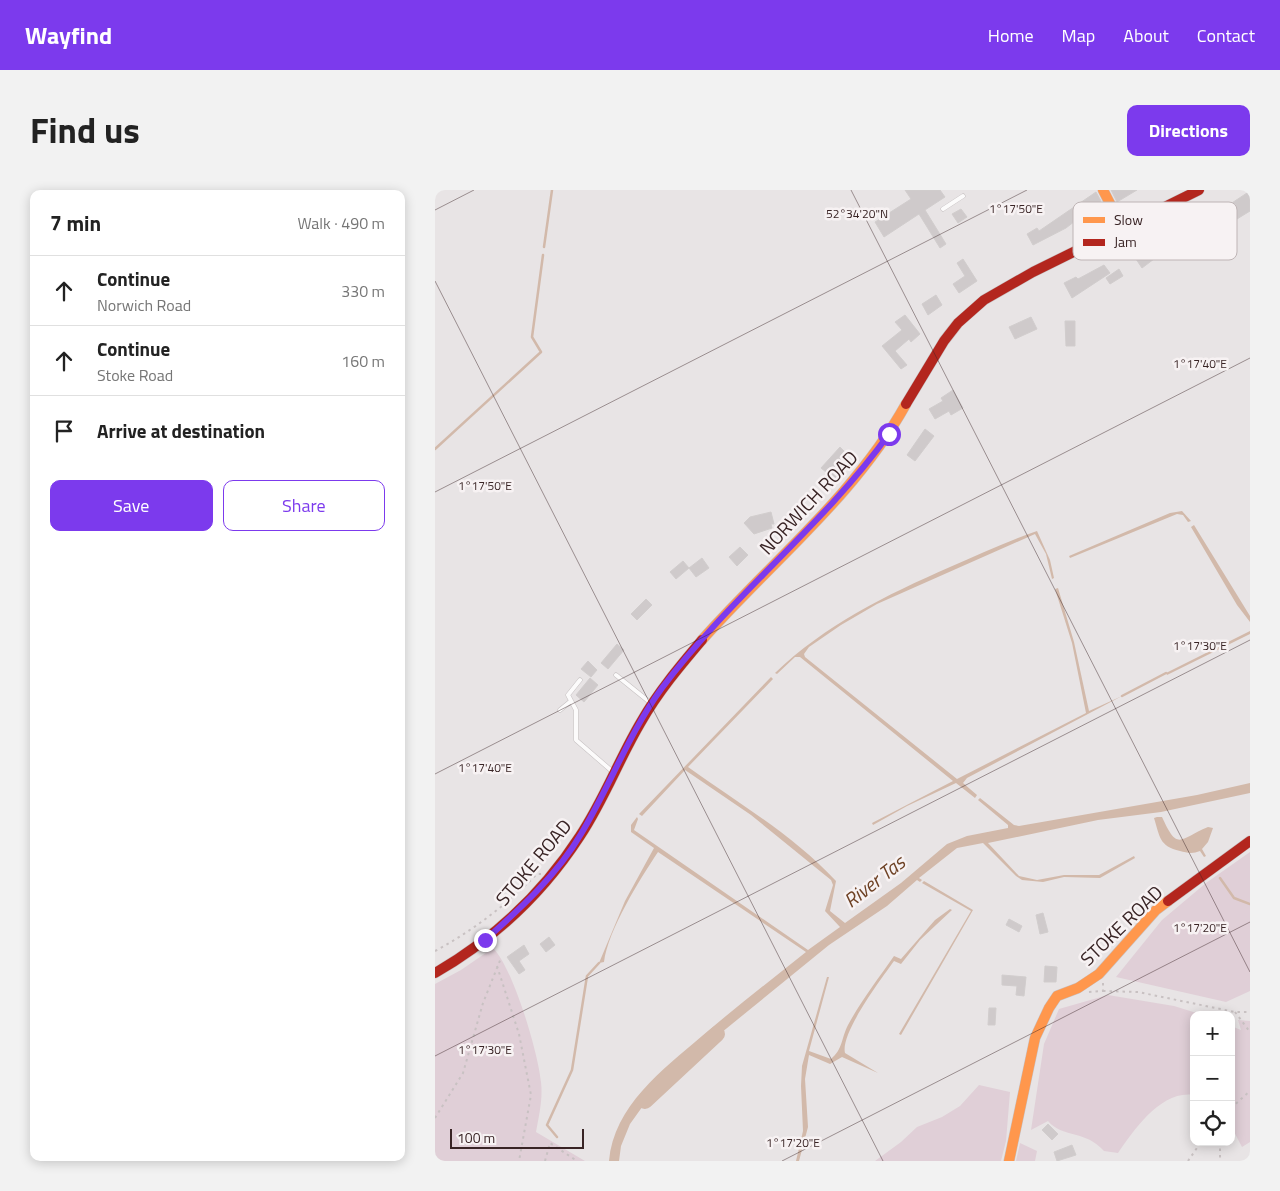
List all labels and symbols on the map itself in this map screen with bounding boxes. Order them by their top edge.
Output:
text: 1°17'50"E [989,199,1043,218]
legend [1073,202,1237,260]
text: 52°34'20"N [826,204,888,223]
text: Slow [1114,209,1143,230]
text: Jam [1114,231,1137,252]
text: 1°17'40"E [1173,354,1227,373]
route start [878,423,901,446]
street label: NORWICH ROAD [752,443,864,561]
text: 1°17'50"E [458,476,512,495]
text: 1°17'30"E [1173,636,1227,655]
text: 1°17'40"E [458,758,512,777]
street label: STOKE ROAD [488,812,578,912]
water label: River Tas [837,846,912,915]
street label: STOKE ROAD [1073,878,1169,972]
text: 1°17'20"E [1173,918,1227,937]
route end [474,929,497,952]
text: 1°17'30"E [458,1040,512,1059]
scale bar [450,1126,584,1149]
text: 1°17'20"E [766,1133,820,1152]

